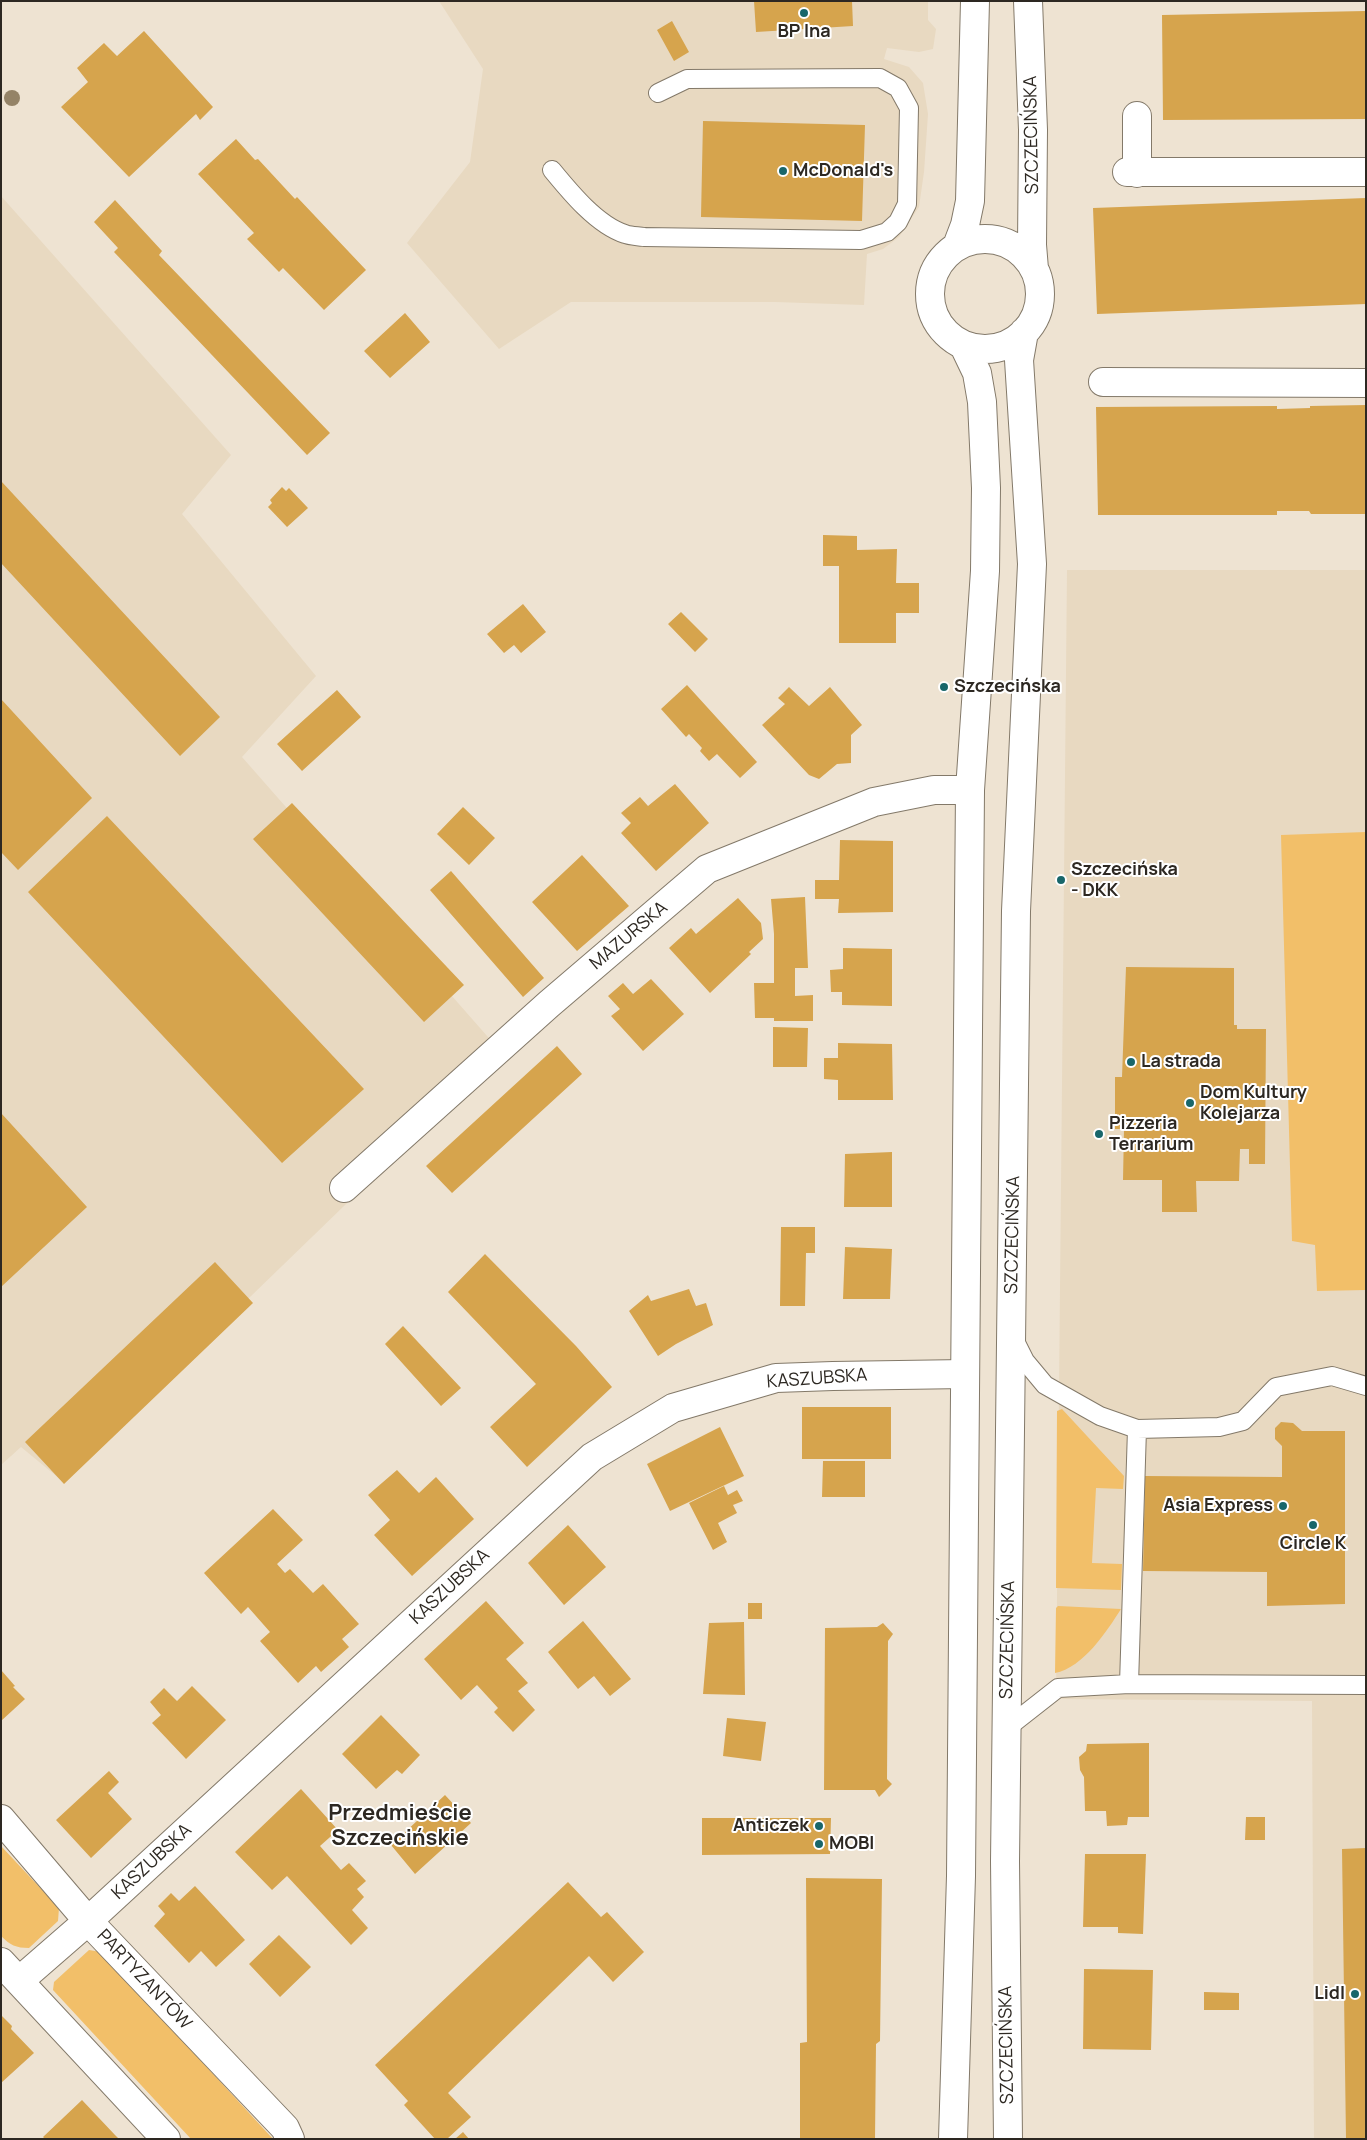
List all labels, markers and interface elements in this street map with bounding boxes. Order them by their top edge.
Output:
marker: BP Ina [798,7,810,19]
place label: BP Ina [777,21,831,43]
street label: SZCZECIŃSKA [1020,76,1044,194]
place label: McDonald's [793,160,893,182]
marker: McDonald's [777,165,789,177]
place label: Szczecińska [954,676,1061,698]
marker: Szczecińska [938,681,950,693]
place label: Szczecińska - DKK [1071,859,1178,902]
marker: Szczecińska - DKK [1055,874,1067,886]
street label: MAZURSKA [586,897,672,975]
place label: La strada [1141,1051,1221,1073]
marker: La strada [1125,1056,1137,1068]
place label: Dom Kultury Kolejarza [1200,1082,1307,1124]
marker: Dom Kultury Kolejarza [1184,1097,1196,1109]
place label: Pizzeria Terrarium [1109,1113,1193,1156]
marker: Pizzeria Terrarium [1093,1128,1105,1140]
street label: SZCZECIŃSKA [1001,1176,1025,1294]
street label: KASZUBSKA [766,1365,868,1393]
place label: Asia Express [1163,1495,1273,1517]
marker: Asia Express [1277,1500,1289,1512]
marker: Circle K [1307,1519,1319,1531]
place label: Circle K [1280,1533,1346,1555]
street label: KASZUBSKA [406,1545,494,1629]
street label: SZCZECIŃSKA [996,1581,1020,1699]
district label: Przedmieście Szczecińskie [328,1801,472,1852]
place label: Anticzek [733,1815,809,1837]
street label: KASZUBSKA [108,1820,196,1904]
marker: Anticzek [813,1820,825,1832]
place label: MOBI [829,1833,874,1855]
marker: MOBI [813,1838,825,1850]
street label: PARTYZANTÓW [92,1926,196,2034]
place label: Lidl [1314,1983,1345,2005]
street label: SZCZECIŃSKA [995,1986,1019,2104]
marker: Lidl [1349,1988,1361,2000]

